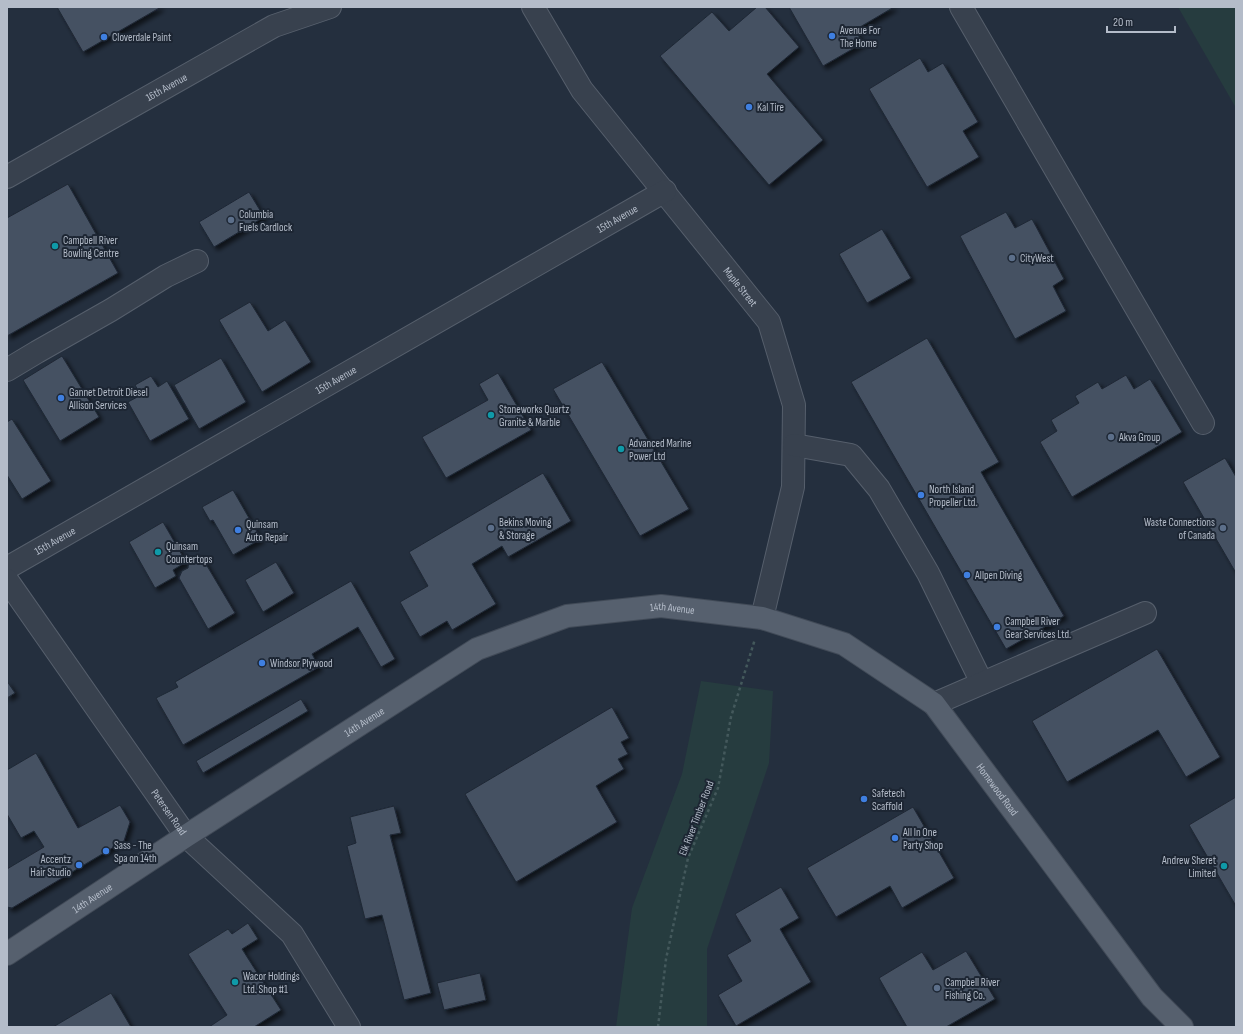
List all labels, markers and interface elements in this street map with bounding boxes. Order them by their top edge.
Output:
scale bar [1107,8,1175,34]
text: 20 m [1113,15,1133,30]
place label: Avenue For The Home [839,24,880,50]
place label: Cloverdale Paint [112,31,172,44]
marker: Avenue For The Home [827,31,837,41]
marker: Cloverdale Paint [99,32,109,42]
street label: 16th Avenue [144,71,190,104]
place label: Kal Tire [757,101,784,114]
marker: Kal Tire [744,102,754,112]
street label: 15th Avenue [594,202,640,236]
place label: Columbia Fuels Cardlock [239,208,293,234]
marker: Columbia Fuels Cardlock [226,215,236,225]
place label: Campbell River Bowling Centre [63,234,119,260]
marker: Campbell River Bowling Centre [50,241,60,251]
place label: CityWest [1020,252,1054,265]
marker: CityWest [1007,253,1017,263]
street label: Maple Street [720,265,760,310]
street label: 15th Avenue [313,363,359,397]
place label: Gannet Detroit Diesel Allison Services [68,386,148,412]
marker: Gannet Detroit Diesel Allison Services [56,393,66,403]
place label: Stoneworks Quartz Granite & Marble [499,403,569,429]
marker: Stoneworks Quartz Granite & Marble [486,410,496,420]
place label: Akva Group [1118,431,1160,444]
marker: Akva Group [1106,432,1116,442]
place label: Advanced Marine Power Ltd [628,437,691,463]
marker: Advanced Marine Power Ltd [616,444,626,454]
place label: North Island Propeller Ltd. [929,483,977,509]
marker: North Island Propeller Ltd. [916,490,926,500]
place label: Bekins Moving & Storage [499,516,552,542]
place label: Waste Connections of Canada [1144,516,1215,542]
place label: Quinsam Auto Repair [245,518,288,544]
marker: Bekins Moving & Storage [486,523,496,533]
marker: Waste Connections of Canada [1218,523,1228,533]
street label: 15th Avenue [32,524,78,558]
marker: Quinsam Auto Repair [233,525,243,535]
place label: Quinsam Countertops [166,540,213,566]
marker: Quinsam Countertops [153,547,163,557]
place label: Allpen Diving [974,569,1023,582]
marker: Allpen Diving [962,570,972,580]
street label: 14th Avenue [649,600,695,617]
place label: Campbell River Gear Services Ltd. [1005,615,1071,641]
marker: Campbell River Gear Services Ltd. [992,622,1002,632]
place label: Windsor Plywood [270,657,333,670]
marker: Windsor Plywood [257,658,267,668]
street label: 14th Avenue [342,704,387,740]
street label: Homewood Road [974,761,1021,819]
street label: Elk River Timber Road [676,779,717,857]
street label: Petersen Road [148,787,189,838]
place label: Safetech Scaffold [872,787,905,813]
marker: Safetech Scaffold [859,794,869,804]
place label: All In One Party Shop [902,826,943,852]
marker: All In One Party Shop [890,833,900,843]
place label: Sass - The Spa on 14th [114,839,157,865]
marker: Sass - The Spa on 14th [101,846,111,856]
place label: Accentz Hair Studio [30,853,71,879]
place label: Andrew Sheret Limited [1161,854,1217,880]
marker: Accentz Hair Studio [74,860,84,870]
marker: Andrew Sheret Limited [1219,861,1229,871]
street label: 14th Avenue [70,880,115,916]
place label: Wacor Holdings Ltd. Shop #1 [243,970,300,996]
place label: Campbell River Fishing Co. [945,976,1000,1002]
marker: Wacor Holdings Ltd. Shop #1 [230,977,240,987]
marker: Campbell River Fishing Co. [932,983,942,993]

